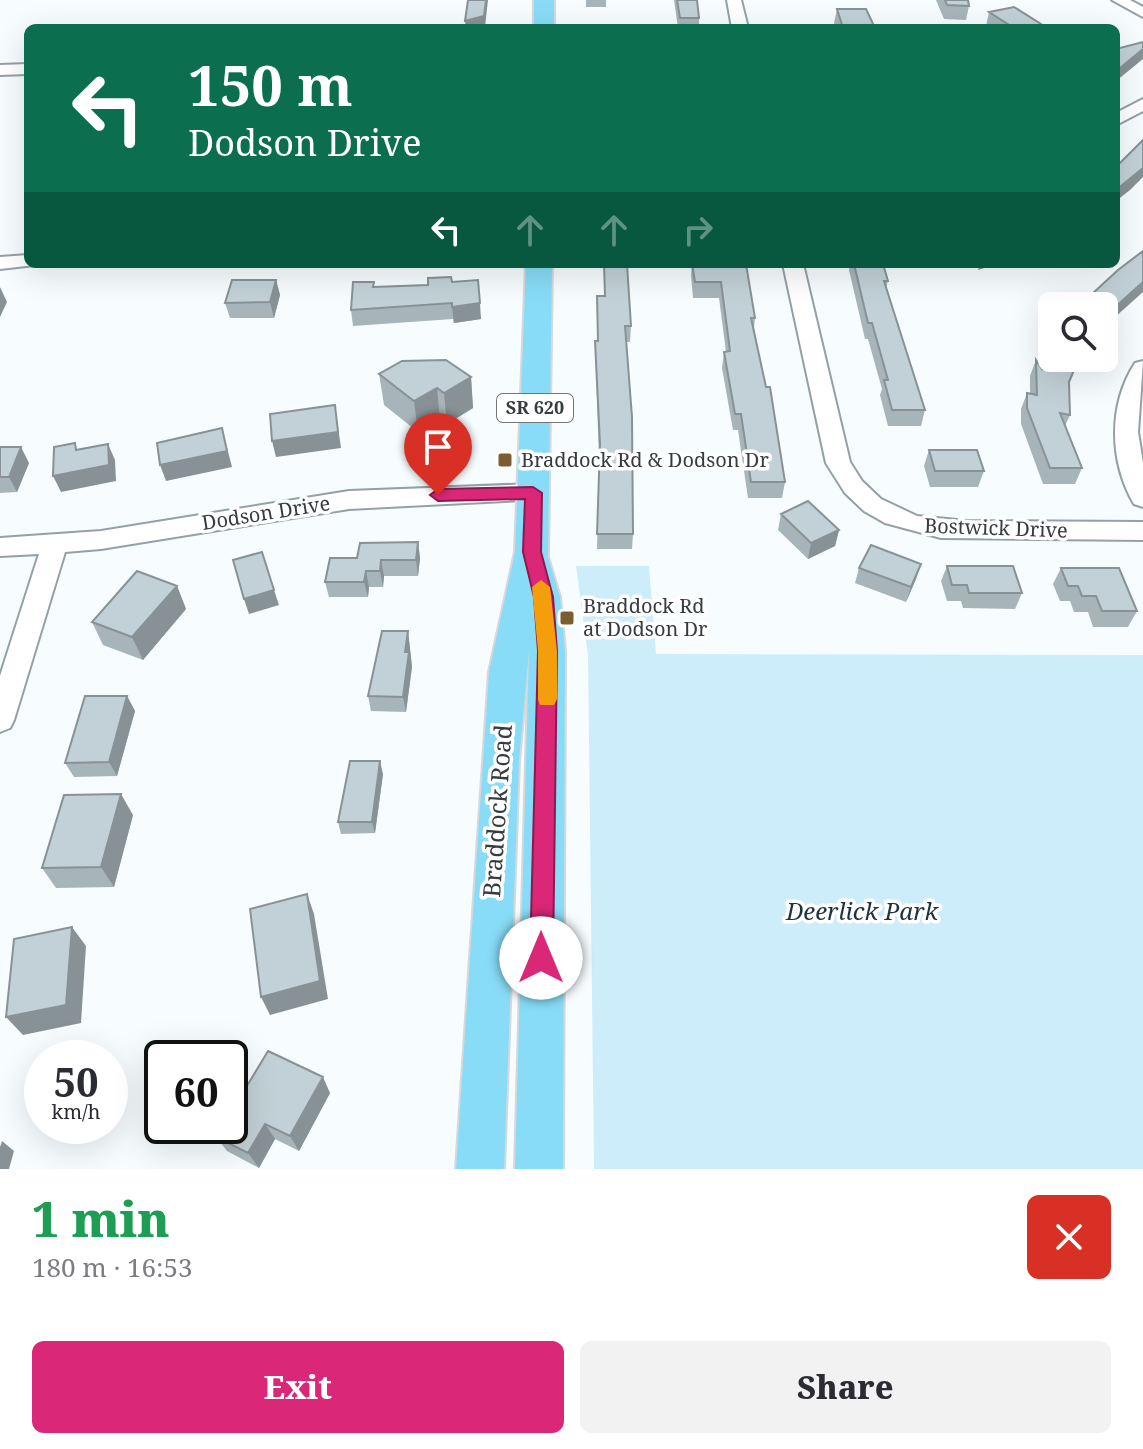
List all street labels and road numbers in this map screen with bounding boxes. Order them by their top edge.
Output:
road number: SR 620 [497,394,573,422]
street label: Dodson Drive [200,489,332,536]
street label: Bostwick Drive [924,512,1068,543]
street label: Braddock Road [474,723,519,898]

